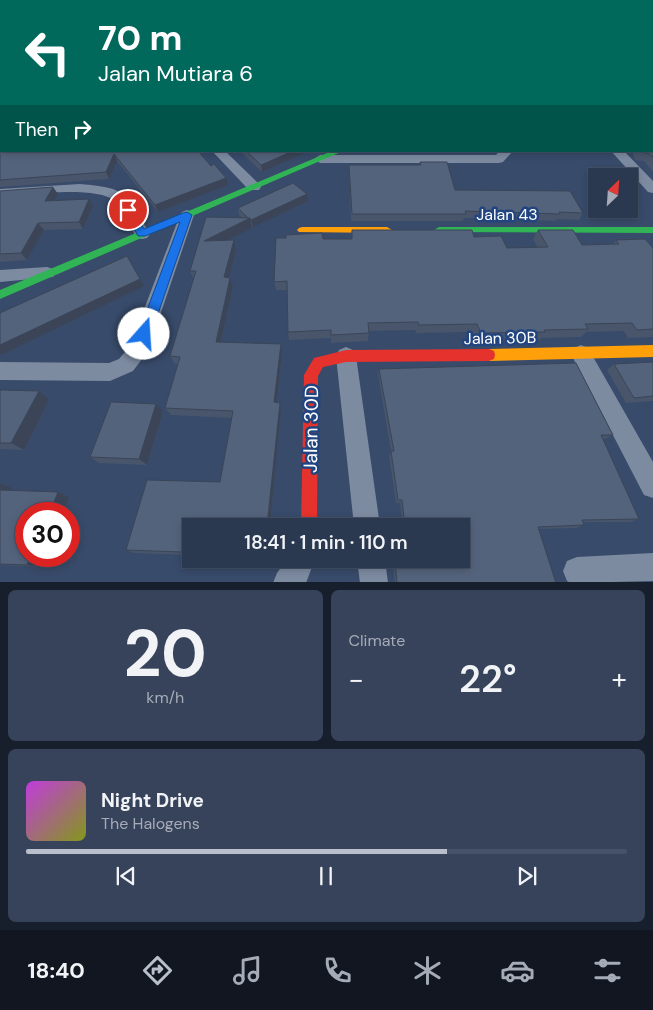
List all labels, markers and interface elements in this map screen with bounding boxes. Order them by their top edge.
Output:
text: 70 m [98,15,182,61]
icon: left [15,20,80,85]
text: Jalan Mutiara 6 [98,59,253,88]
icon: right [68,115,96,143]
text: Then [15,117,58,142]
north arrow [588,168,638,218]
map controls [588,168,638,218]
pin [107,189,149,231]
icon: arrive [114,196,142,224]
street label: Jalan 43 [476,204,538,225]
position arrow [117,307,169,359]
street label: Jalan 30B [464,327,536,349]
street label: Jalan 30D [298,385,324,473]
speed limit sign: 30 [15,502,80,567]
text: 18:41 · 1 min · 110 m [244,530,408,555]
text: 20 [124,612,207,696]
text: Climate [349,630,405,651]
text: 22° [459,654,516,704]
text: − [349,661,364,698]
text: + [612,661,627,698]
text: km/h [146,687,184,708]
text: Night Drive [101,788,204,813]
text: The Halogens [101,813,200,834]
icon: previous [112,862,140,890]
icon: pause [312,862,340,890]
icon: next [513,862,541,890]
icon: directions [140,953,175,988]
icon: music [230,953,265,988]
icon: phone [320,953,355,988]
icon: climate [410,953,445,988]
icon: car [500,953,535,988]
icon: filters [590,953,625,988]
text: 18:40 [28,956,85,985]

